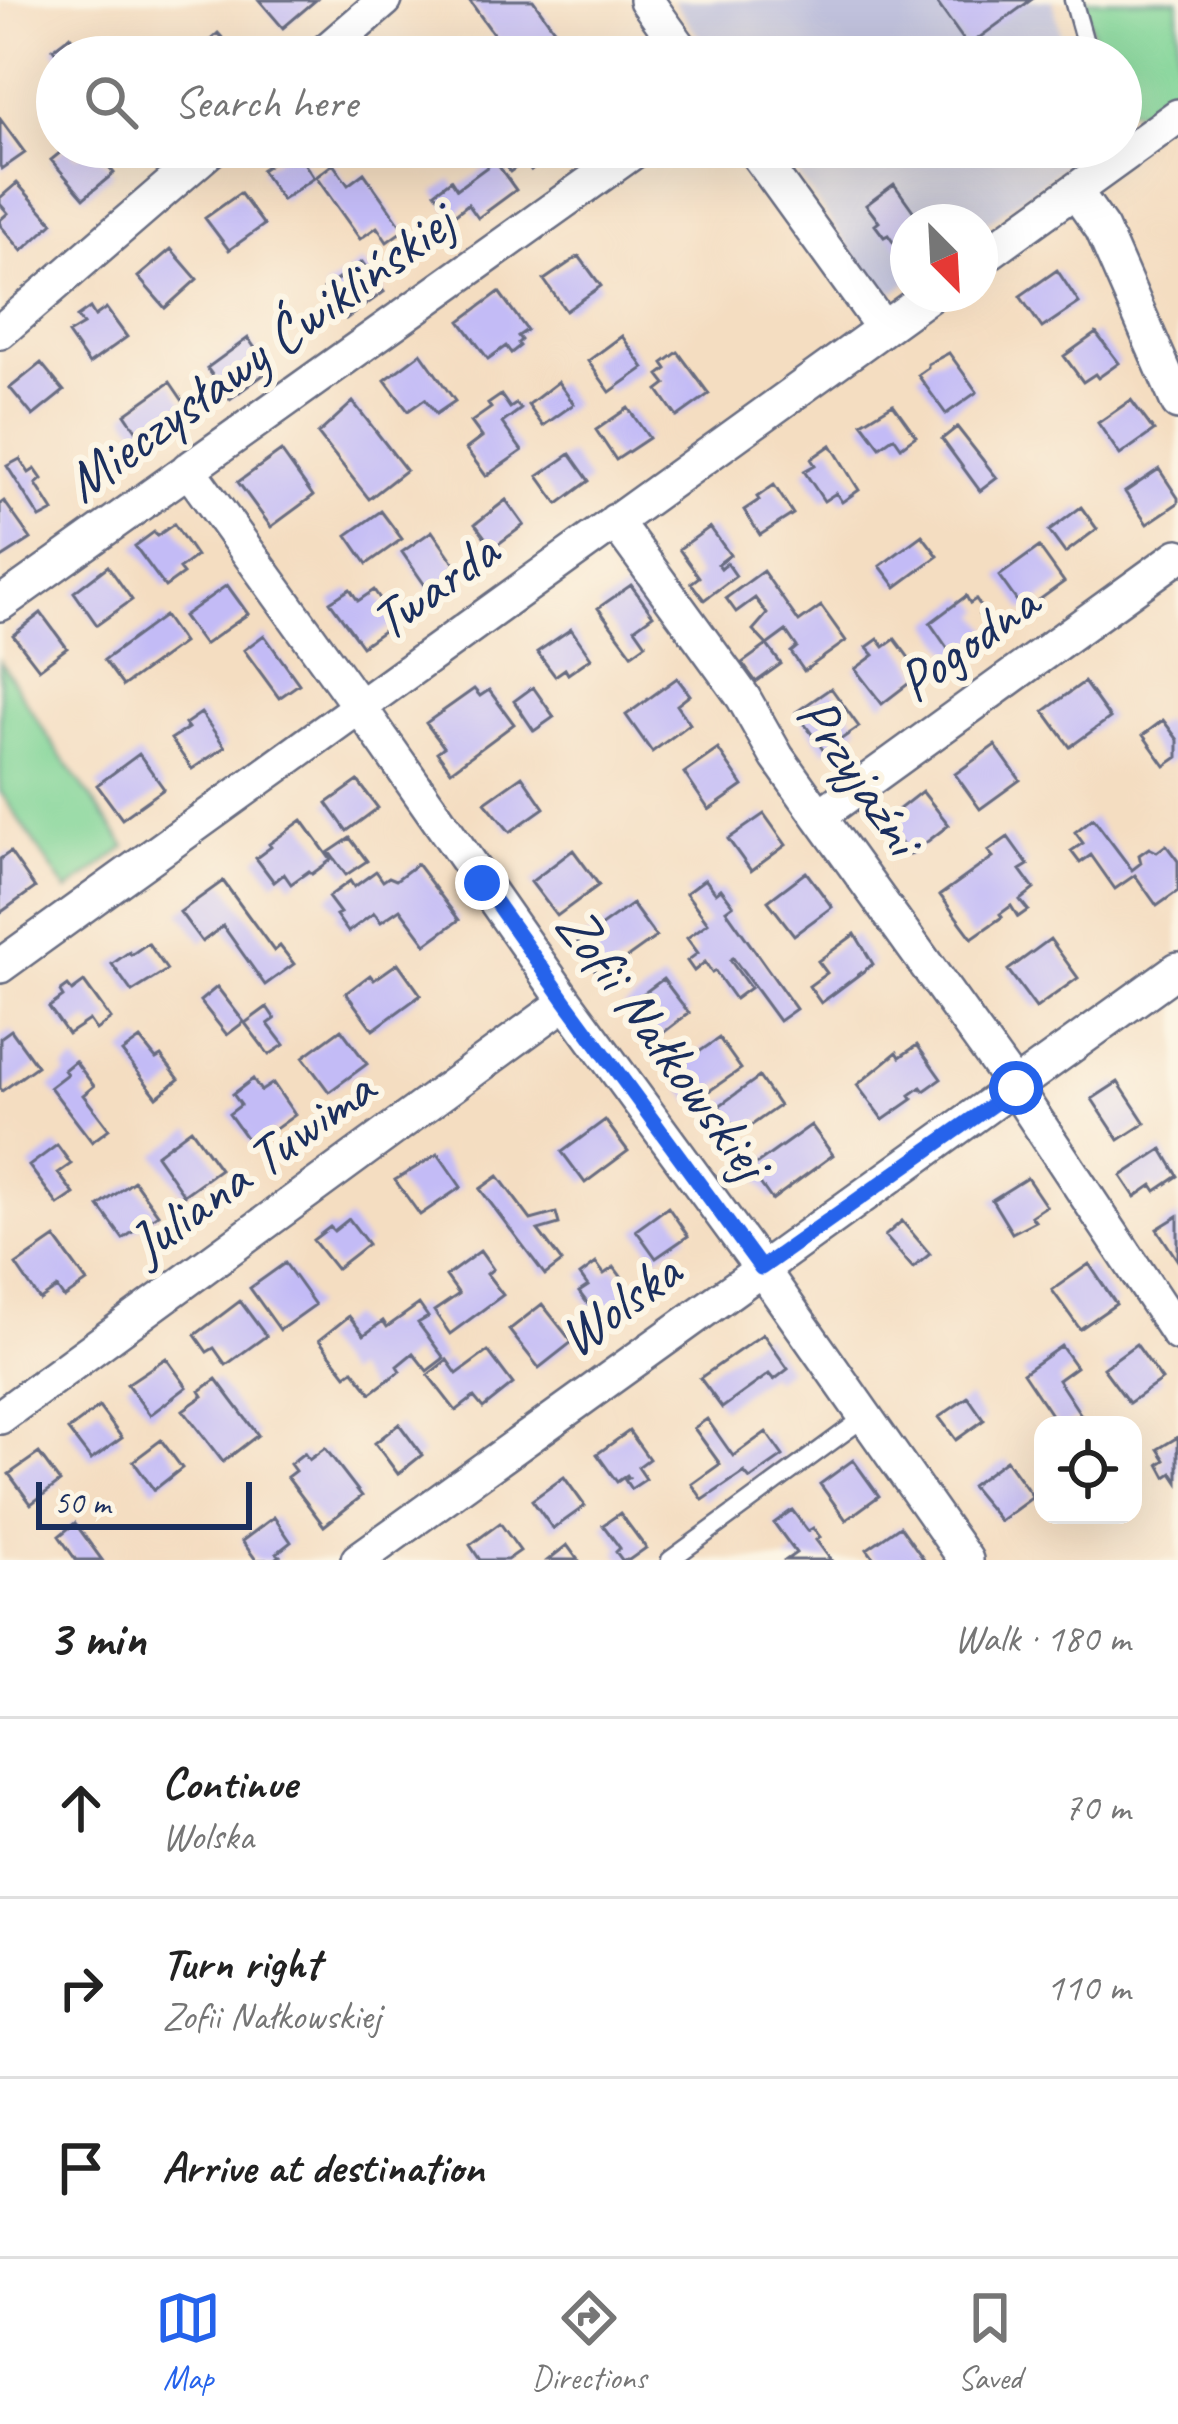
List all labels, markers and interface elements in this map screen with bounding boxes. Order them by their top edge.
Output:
search box [36,36,1142,168]
icon: search [78,69,144,135]
text: Search here [174,74,357,131]
street label: Mieczysławy Ćwiklińskiej [50,183,473,517]
north arrow [890,204,998,312]
street label: Twarda [356,514,515,656]
street label: Pogodna [882,564,1055,717]
street label: Przyjaźni [781,682,942,873]
route end [455,856,509,910]
street label: Zofii Nałkowskiej [540,892,790,1198]
street label: Juliana Tuwima [112,1050,391,1281]
route start [989,1061,1043,1115]
street label: Wolska [544,1234,697,1372]
map controls [1034,1416,1142,1524]
button: locate [1034,1416,1142,1524]
scale bar [36,1476,252,1529]
text: 50 m [54,1482,110,1524]
text: 3 min [48,1606,146,1670]
text: Walk · 180 m [954,1614,1130,1663]
text: Continue [162,1755,296,1812]
icon: ahead [48,1775,114,1841]
text: 70 m [1064,1783,1130,1832]
text: Wolska [162,1812,254,1861]
text: Turn right [162,1935,320,1992]
icon: right [48,1955,114,2021]
text: 110 m [1046,1963,1130,2012]
text: Zofii Nałkowskiej [162,1992,380,2041]
icon: arrive [48,2135,114,2201]
text: Arrive at destination [162,2139,484,2196]
tab: Map [155,2285,221,2399]
tab: Directions [532,2285,646,2399]
tab: Saved [957,2285,1023,2399]

